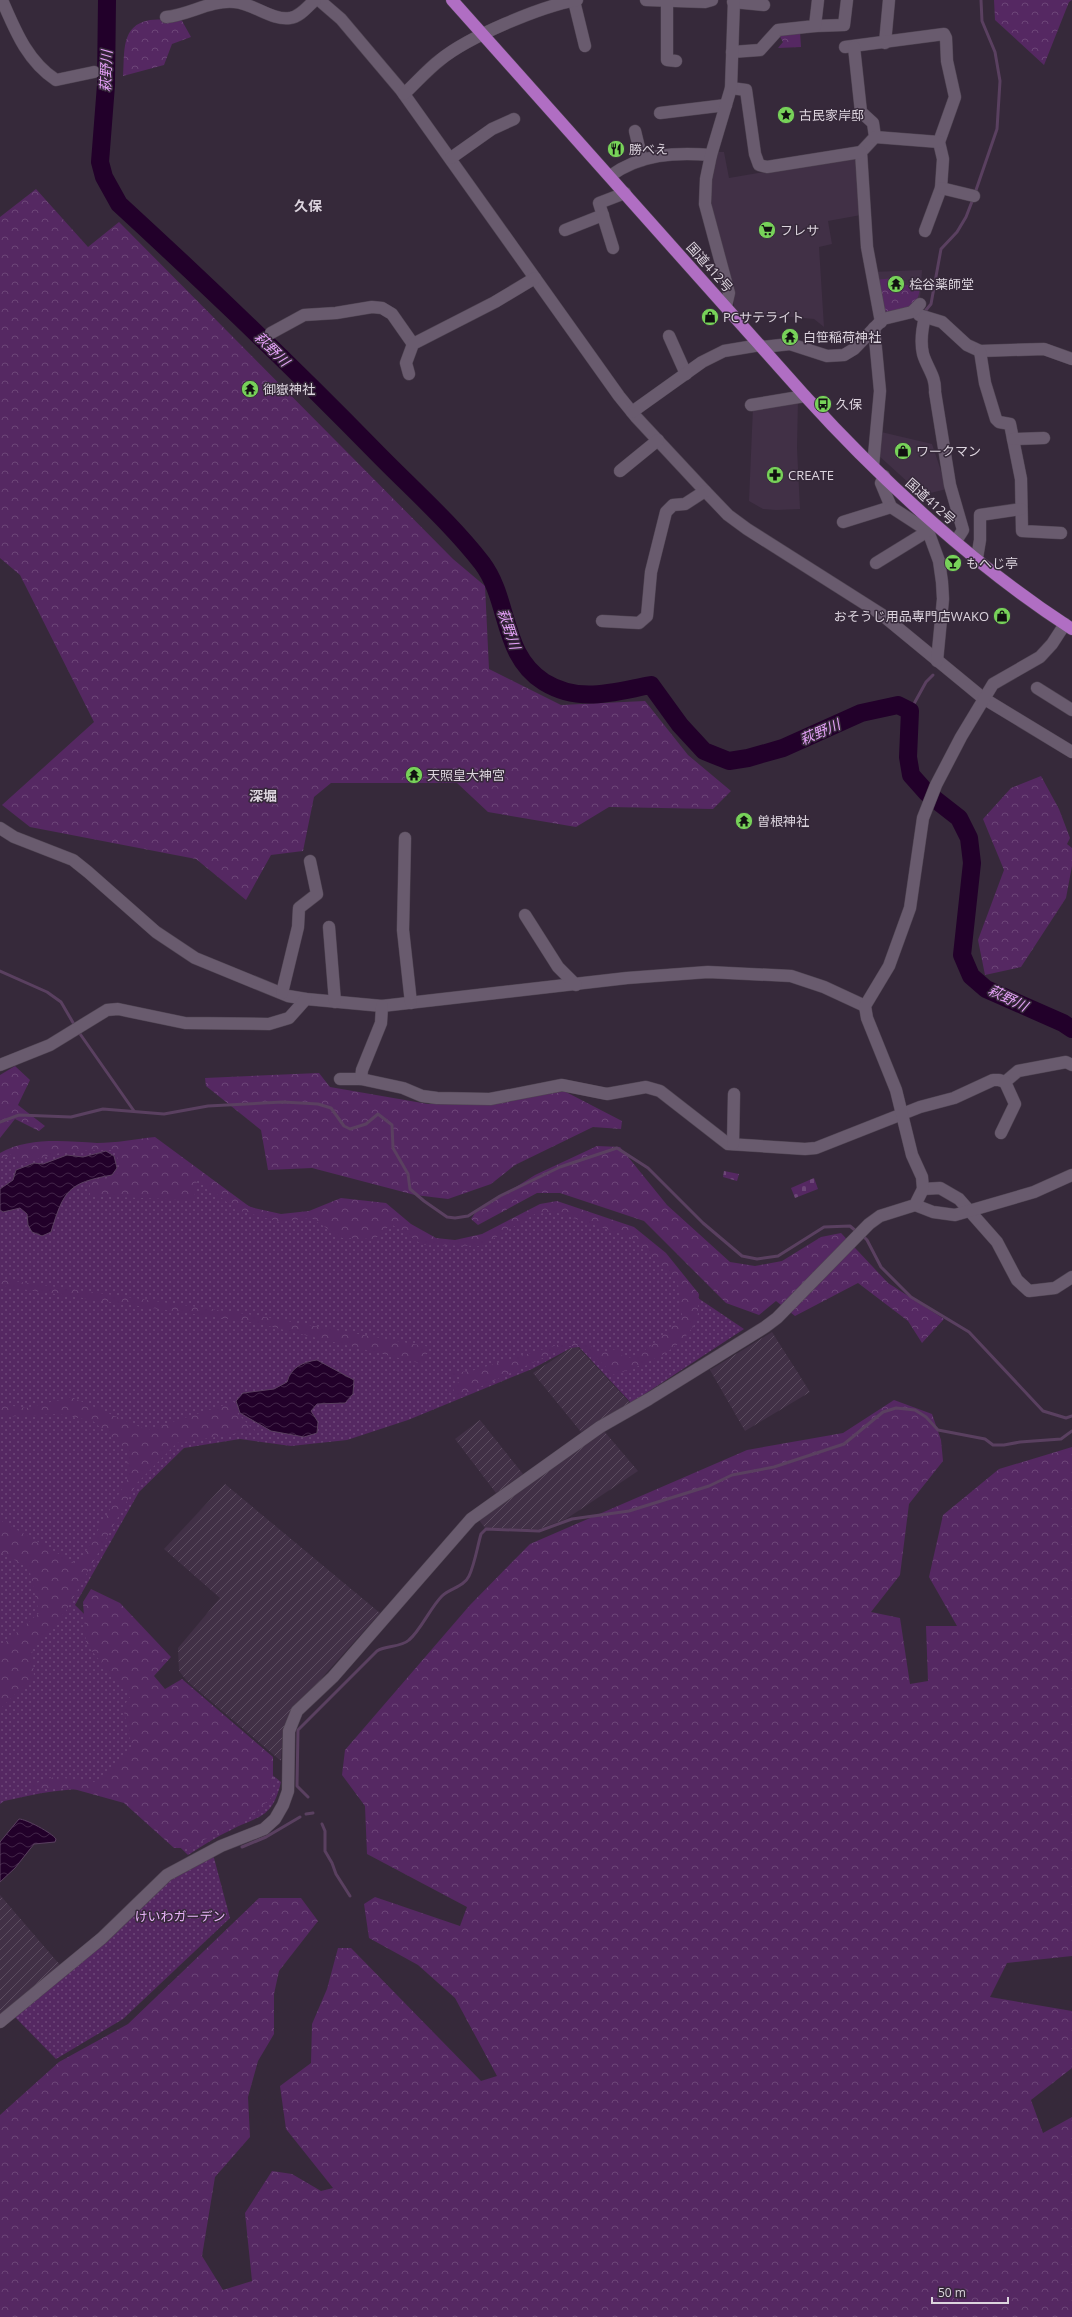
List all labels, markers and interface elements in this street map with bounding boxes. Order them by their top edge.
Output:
water label: 萩野川 [95,48,116,92]
place icon: 古民家岸邸 [776,105,796,125]
place label: 古民家岸邸 [799,106,864,124]
restaurant icon: 勝べえ [606,139,626,159]
place label: 勝べえ [629,140,668,158]
district label: 久保 [294,196,322,215]
supermarket icon: フレサ [757,220,777,240]
place label: フレサ [780,221,819,239]
street label: 国道412号 [683,238,737,296]
temple icon: 桧谷薬師堂 [886,274,906,294]
place label: 桧谷薬師堂 [909,275,974,293]
shop icon: PCサテライト [700,307,720,327]
place label: PCサテライト [723,308,804,326]
water label: 萩野川 [251,327,295,371]
temple icon: 白笹稲荷神社 [780,327,800,347]
place label: 白笹稲荷神社 [803,328,881,346]
temple icon: 御嶽神社 [240,379,260,399]
place label: 御嶽神社 [263,380,315,398]
bus stop icon: 久保 [813,394,833,414]
place label: 久保 [836,395,862,413]
shop icon: ワークマン [893,441,913,461]
place label: ワークマン [916,442,981,460]
pharmacy icon: CREATE [765,465,785,485]
place label: CREATE [788,466,834,484]
street label: 国道412号 [902,474,960,528]
bar icon: もへじ亭 [943,553,963,573]
place label: もへじ亭 [966,554,1018,572]
water label: 萩野川 [494,606,526,654]
shop icon: おそうじ用品専門店WAKO [992,606,1012,626]
place label: おそうじ用品専門店WAKO [834,607,989,625]
water label: 萩野川 [797,714,845,749]
temple icon: 天照皇大神宮 [404,765,424,785]
place label: 天照皇大神宮 [427,766,505,784]
district label: 深堀 [249,786,277,805]
temple icon: 曽根神社 [734,811,754,831]
place label: 曽根神社 [757,812,809,830]
water label: 萩野川 [985,980,1033,1016]
park label: けいわガーデン [134,1907,226,1925]
scale bar [932,2279,1008,2305]
text: 50 m [938,2284,966,2301]

